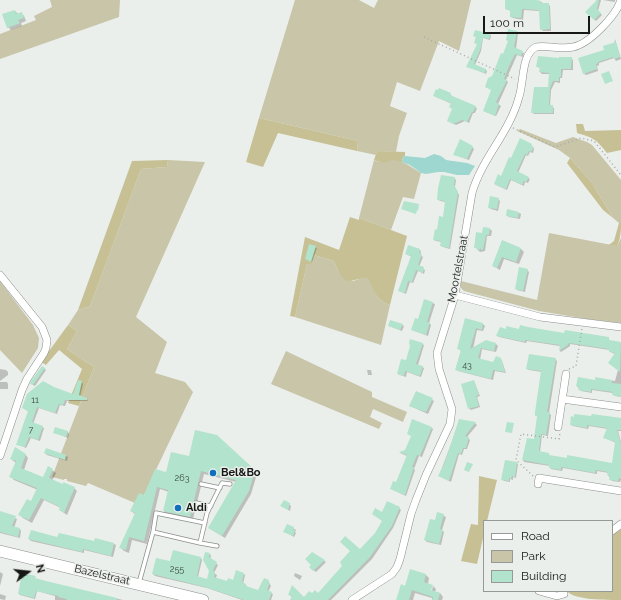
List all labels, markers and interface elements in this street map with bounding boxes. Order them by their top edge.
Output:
scale bar [485,8,592,34]
text: 100 m [490,16,524,30]
street label: Moortelstraat [445,234,471,304]
house number: 43 [462,360,472,370]
house number: 11 [31,395,39,405]
house number: 7 [29,425,33,435]
place label: Bel&Bo [221,466,261,480]
marker: Bel&Bo [208,468,218,478]
house number: 263 [175,473,189,483]
place label: Aldi [186,501,207,515]
marker: Aldi [173,503,183,513]
legend [483,520,613,592]
text: Road [521,529,550,543]
text: Park [521,549,546,563]
north arrow [8,552,48,592]
street label: Bazelstraat [73,562,131,588]
text: N [33,563,47,575]
house number: 255 [170,564,184,574]
text: Building [521,569,567,583]

